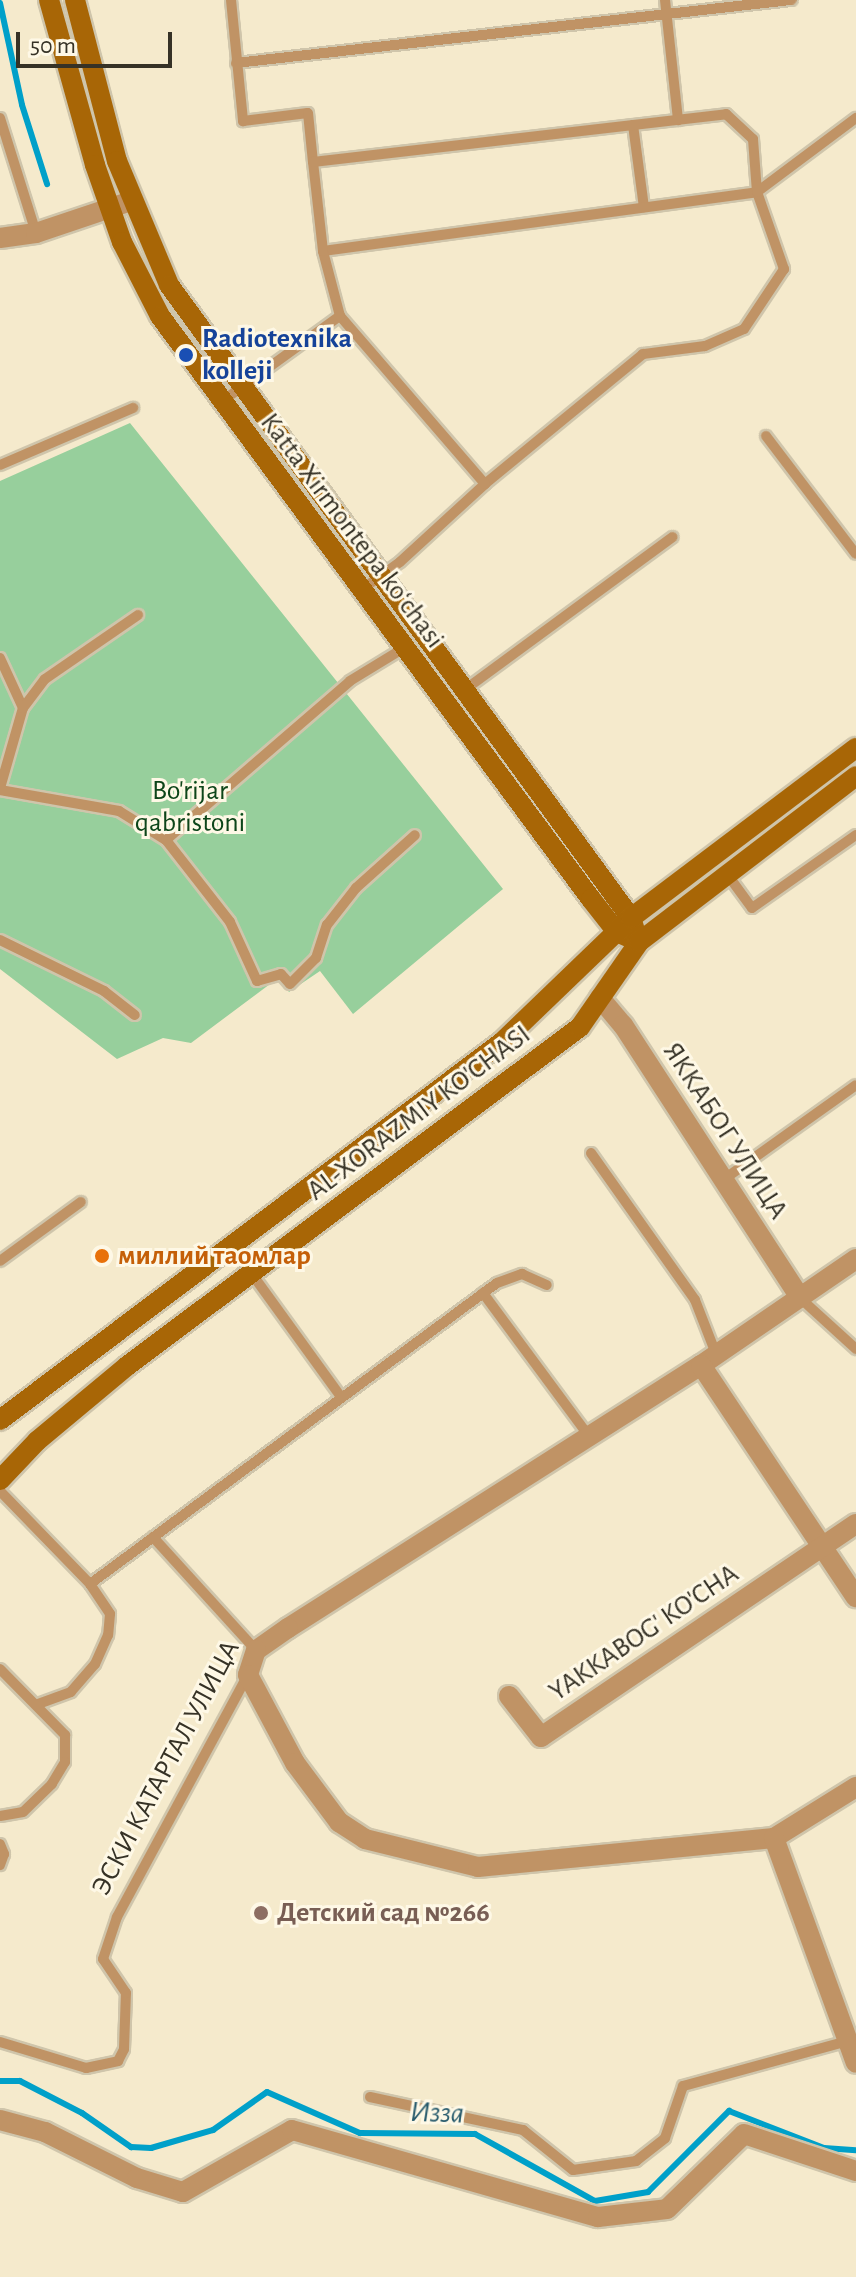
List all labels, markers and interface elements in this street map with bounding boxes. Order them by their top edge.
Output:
scale bar [20,16,176,66]
text: 50 m [30,34,76,58]
place label: Radiotexnika kolleji [202,322,352,388]
marker: Radiotexnika kolleji [177,346,195,364]
street label: Katta Xirmontepa koʻchasi [253,407,451,655]
park label: Bo'rijar qabristoni [135,774,245,840]
street label: AL-XORAZMIY KO'CHASI [301,1018,537,1208]
street label: ЯККАБОГ УЛИЦА [655,1036,795,1226]
place label: миллий таомлар [118,1239,311,1273]
marker: миллий таомлар [93,1247,111,1265]
street label: YAKKABOG' KO'CHA [543,1557,745,1709]
street label: ЭСКИ КАТАРТАЛ УЛИЦА [85,1635,247,1901]
place label: Детский сад №266 [277,1896,490,1930]
marker: Детский сад №266 [252,1904,270,1922]
water label: Изза [410,2094,464,2132]

